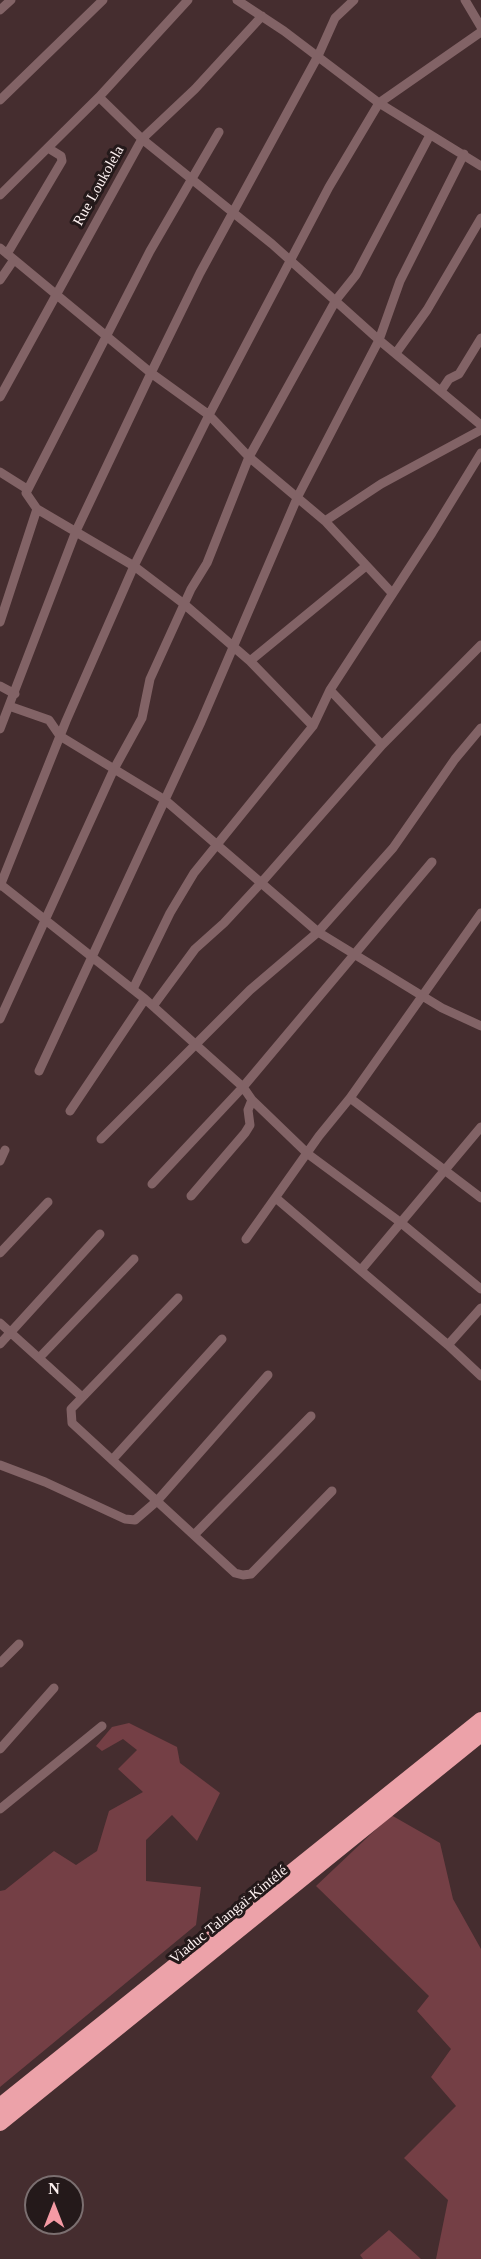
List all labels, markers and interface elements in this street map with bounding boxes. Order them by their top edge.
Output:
street label: Rue Loukolela [70,143,128,229]
street label: Viaduc Talangaï-Kintélé [166,1862,292,1968]
north arrow [24,2175,84,2235]
text: N [48,2180,60,2197]

